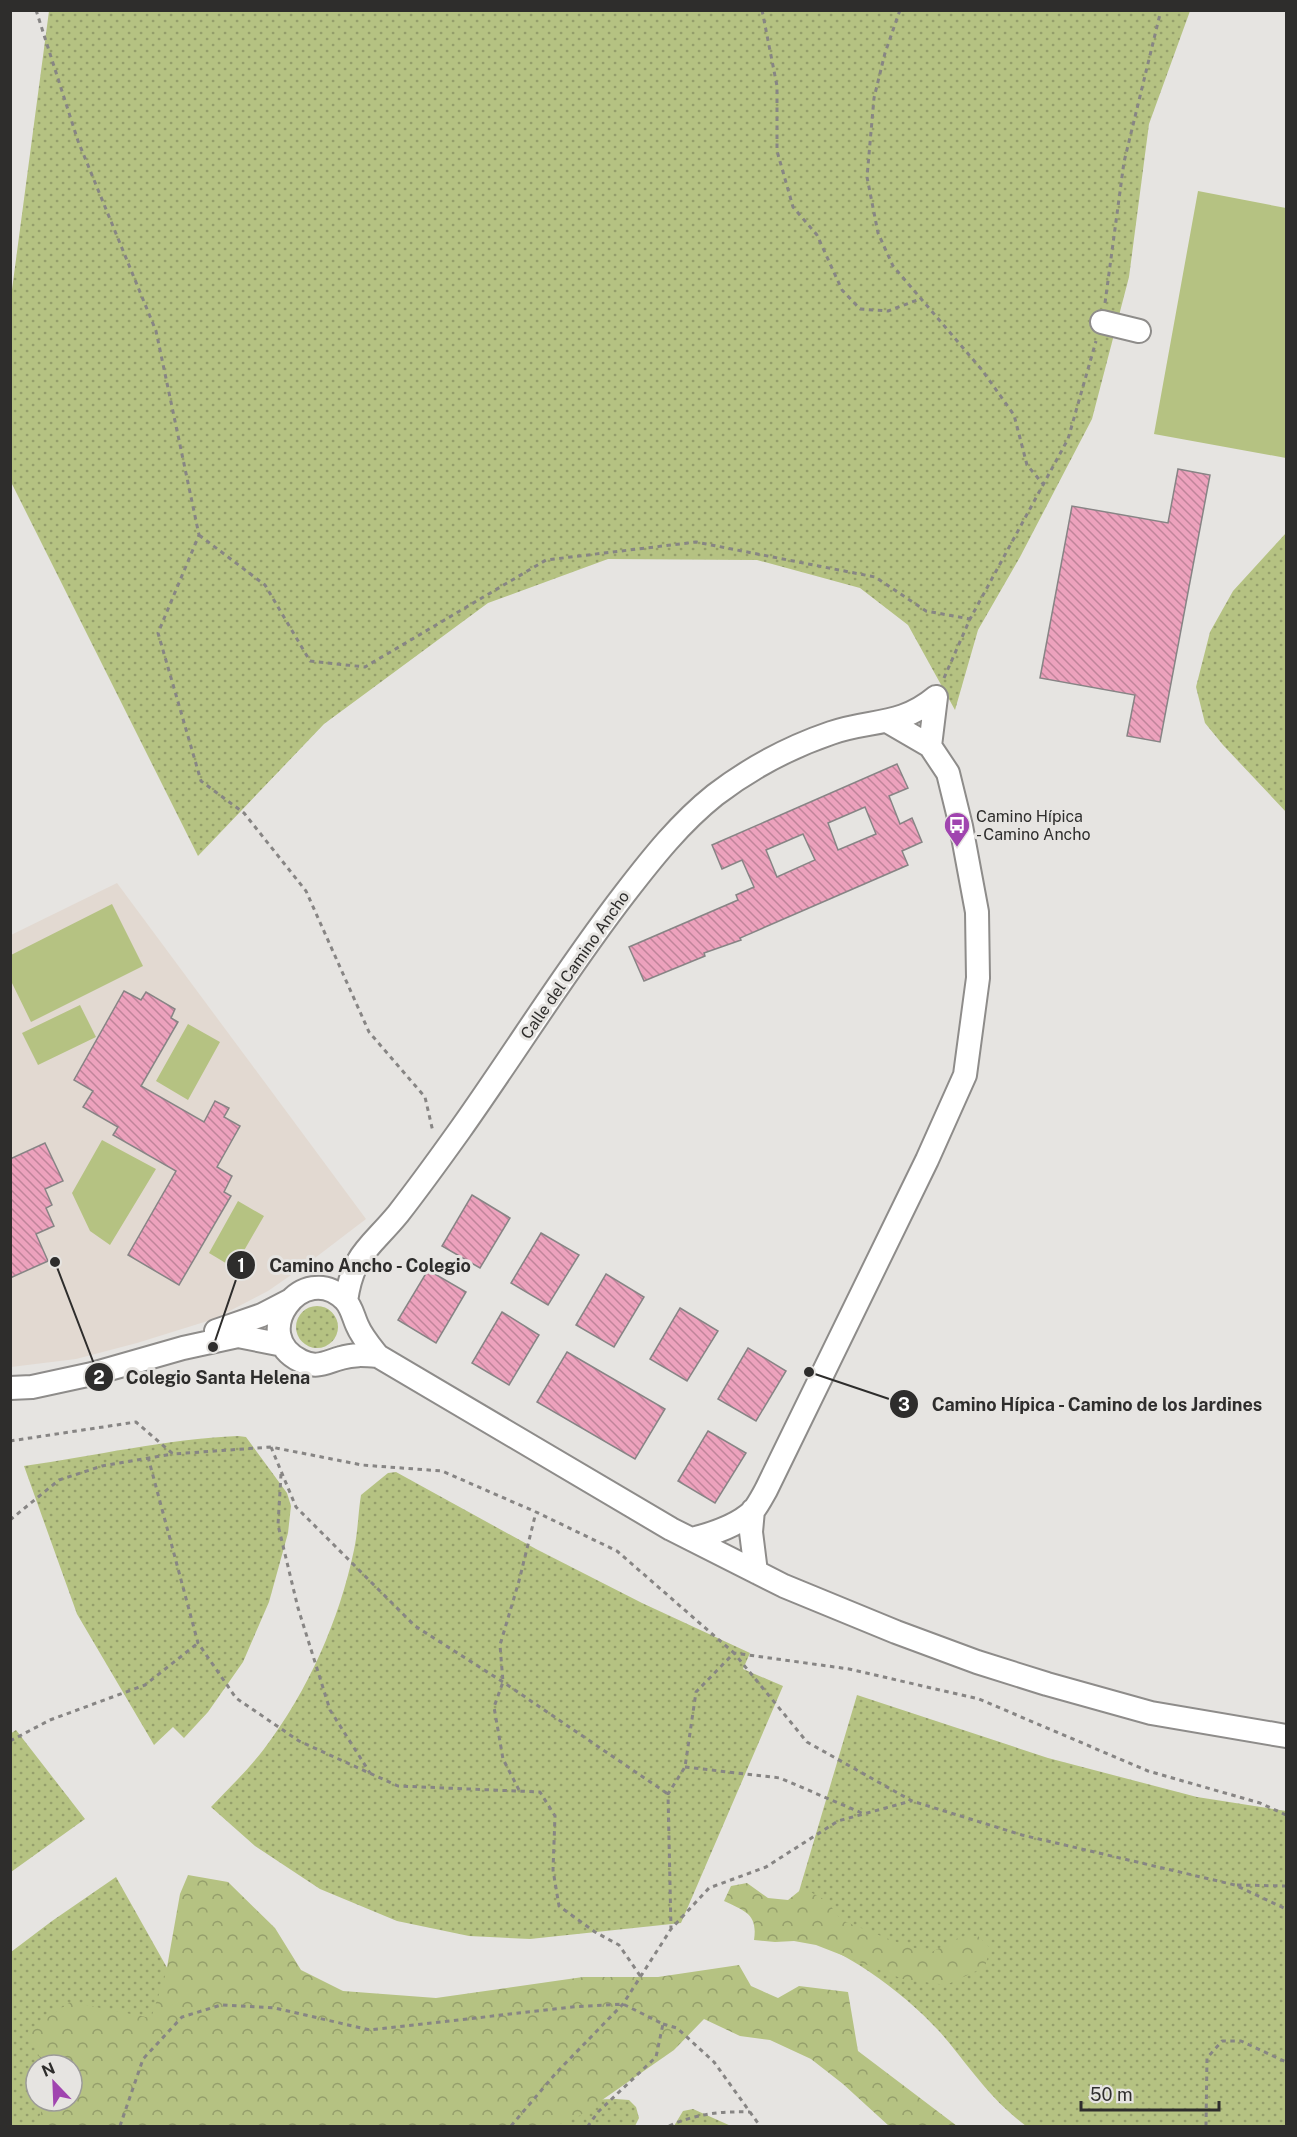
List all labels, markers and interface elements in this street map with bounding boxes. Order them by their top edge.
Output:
place label: Camino Hípica - Camino Ancho [976,807,1090,844]
bus stop icon: Camino Hípica - Camino Ancho [942,810,972,848]
street label: Calle del Camino Ancho [517,887,633,1043]
callout: Camino Ancho - Colegio [226,1247,484,1283]
text: 1 [237,1255,245,1276]
text: Camino Ancho - Colegio [269,1255,471,1276]
callout: Colegio Santa Helena [84,1359,322,1395]
text: 2 [93,1367,105,1388]
text: Colegio Santa Helena [126,1367,310,1388]
callout: Camino Hípica - Camino de los Jardines [889,1386,1276,1422]
text: 3 [898,1394,910,1415]
text: Camino Hípica - Camino de los Jardines [932,1394,1262,1415]
north arrow [24,2053,84,2113]
text: N [39,2058,58,2081]
scale bar [1081,2074,1219,2112]
text: 50 m [1090,2084,1133,2105]

